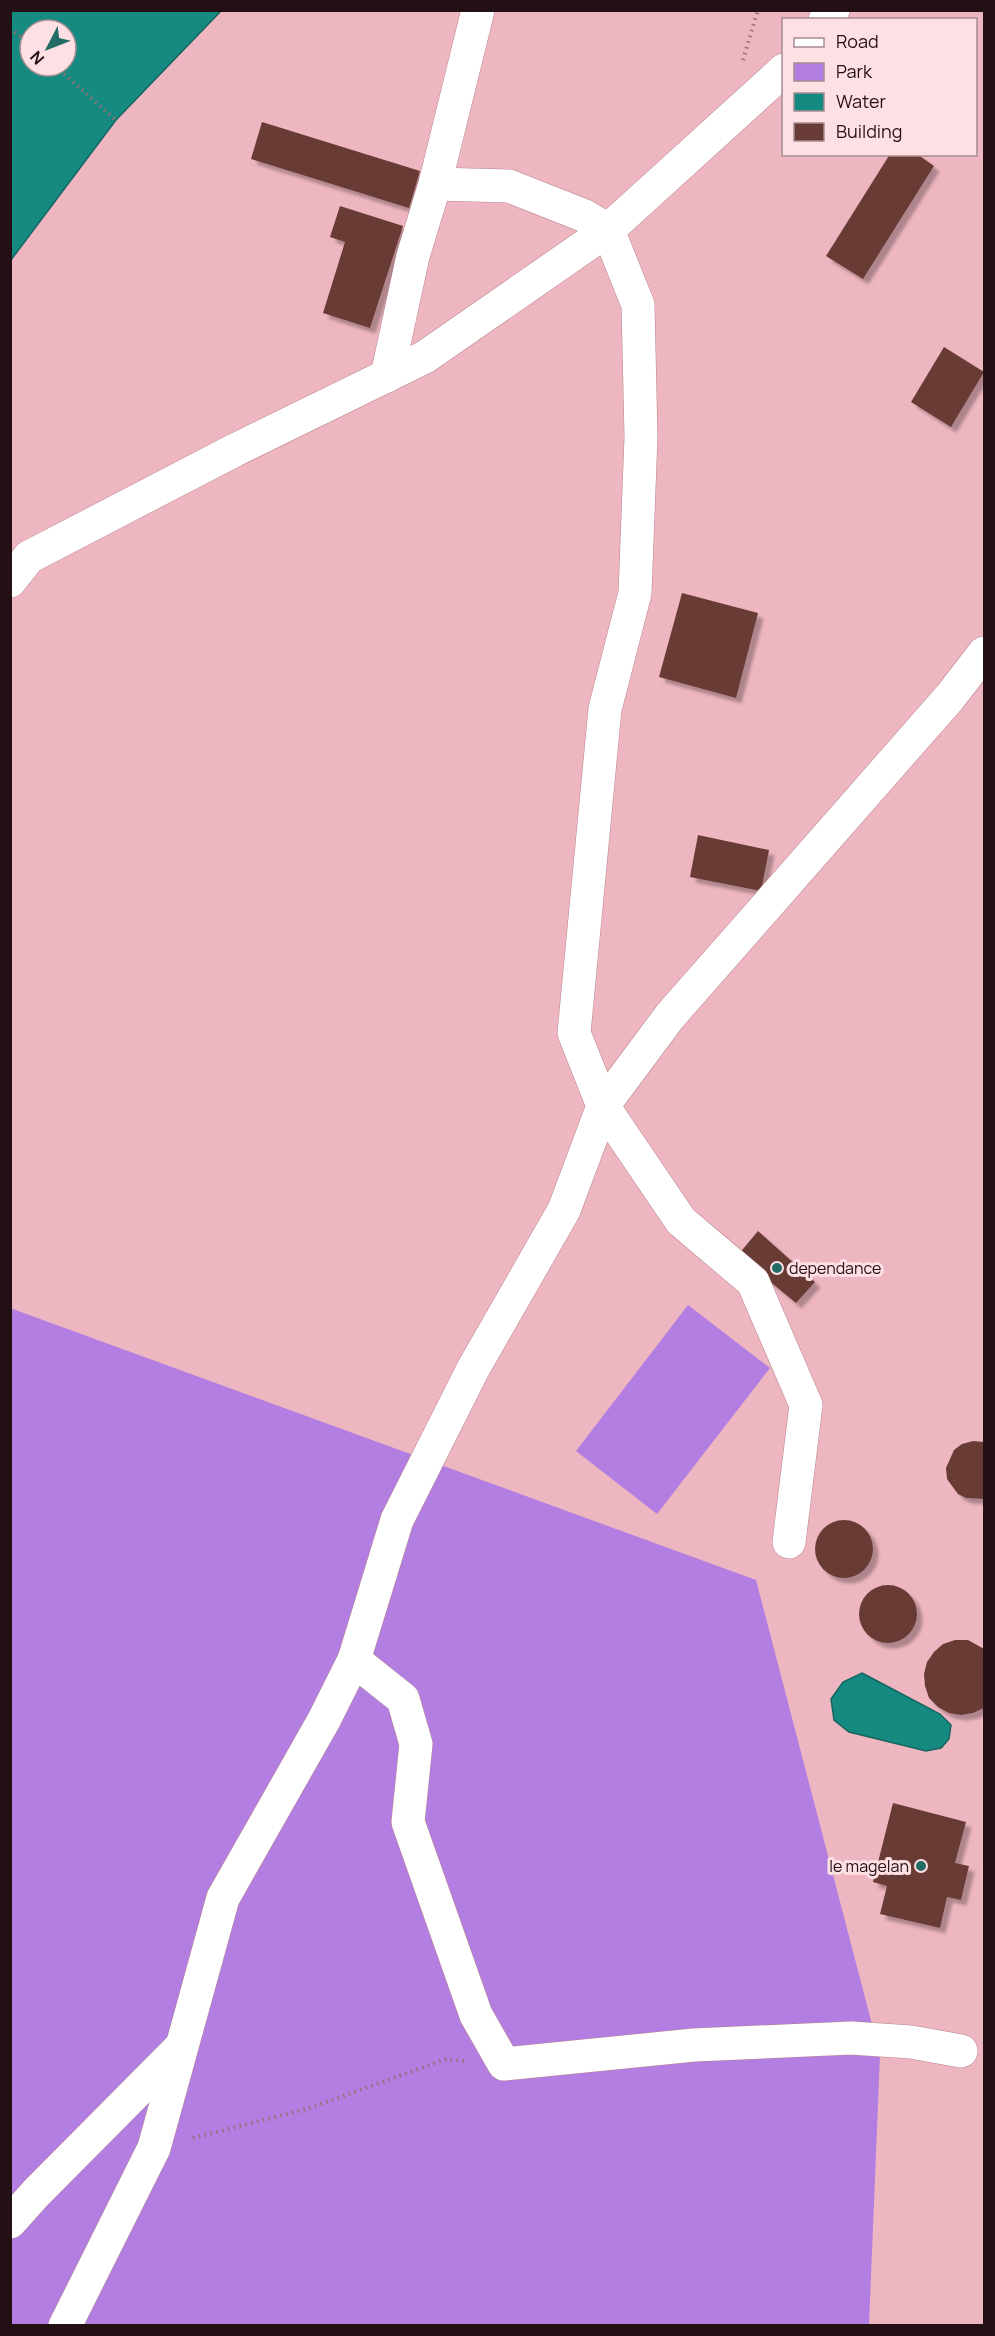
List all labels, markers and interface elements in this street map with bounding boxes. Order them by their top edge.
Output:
north arrow [18,18,78,78]
legend [782,18,977,156]
text: Road [836,29,879,53]
text: N [25,46,49,70]
text: Park [836,59,873,83]
text: Water [836,89,886,113]
text: Building [836,119,902,143]
place label: dependance [789,1257,881,1279]
marker: dependance [770,1261,784,1275]
place label: le magelan [829,1855,909,1877]
marker: le magelan [914,1859,928,1873]

